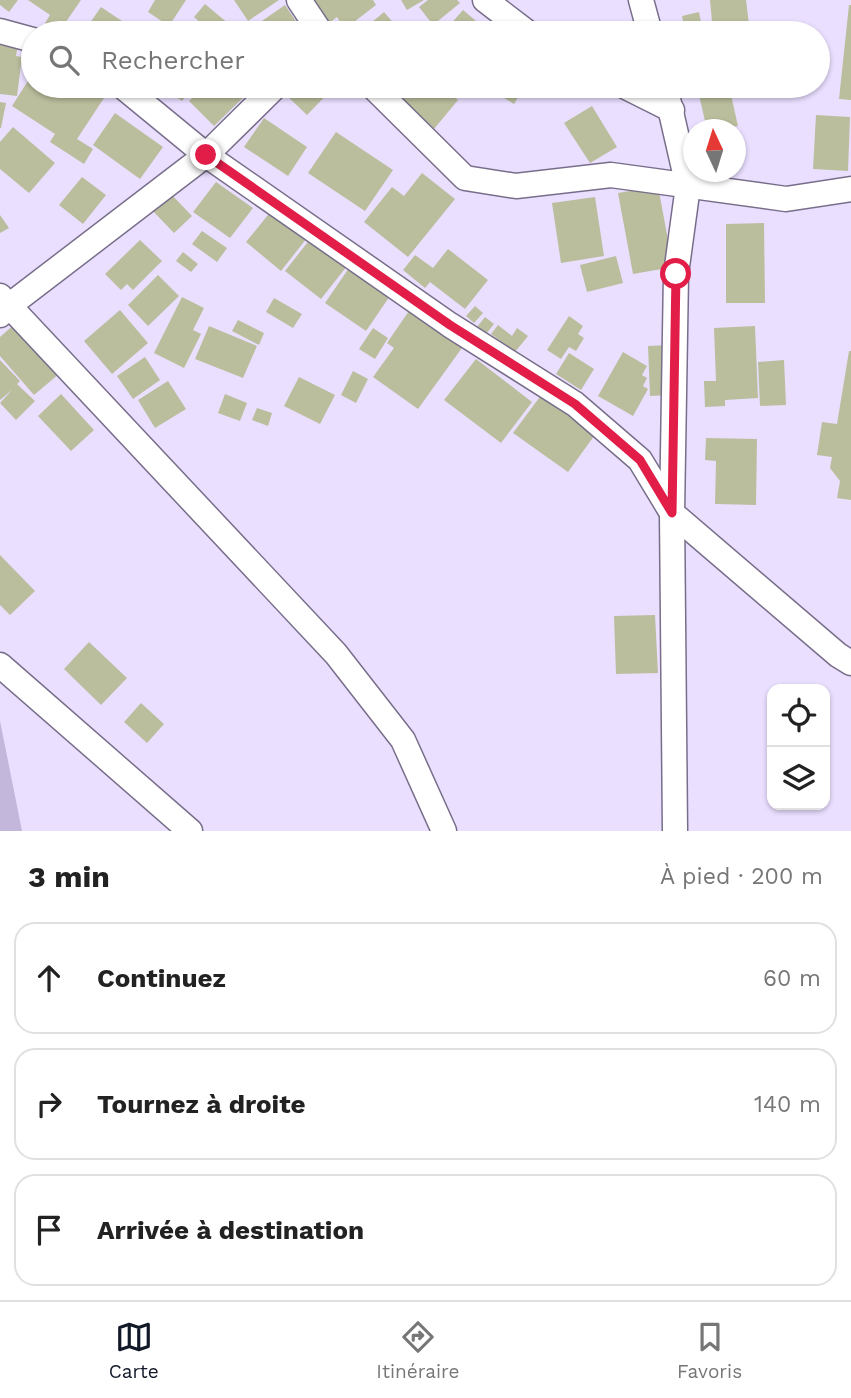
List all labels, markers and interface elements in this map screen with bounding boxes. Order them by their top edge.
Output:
search box [21,21,830,98]
icon: search [45,41,83,79]
text: Rechercher [101,45,245,75]
north arrow [683,119,746,182]
route end [190,139,221,170]
route start [660,258,691,289]
map controls [767,684,830,810]
button: locate [767,684,830,747]
button: layers [767,747,830,810]
text: 3 min [28,859,110,894]
text: À pied · 200 m [660,863,823,890]
icon: ahead [30,959,68,997]
text: Continuez [97,963,226,993]
text: 60 m [763,965,821,992]
icon: right [30,1085,68,1123]
text: Tournez à droite [97,1089,306,1119]
text: 140 m [754,1091,821,1118]
icon: arrive [30,1211,68,1249]
text: Arrivée à destination [97,1215,364,1245]
tab: Carte [109,1318,159,1383]
tab: Itinéraire [376,1318,459,1383]
tab: Favoris [677,1318,742,1383]

